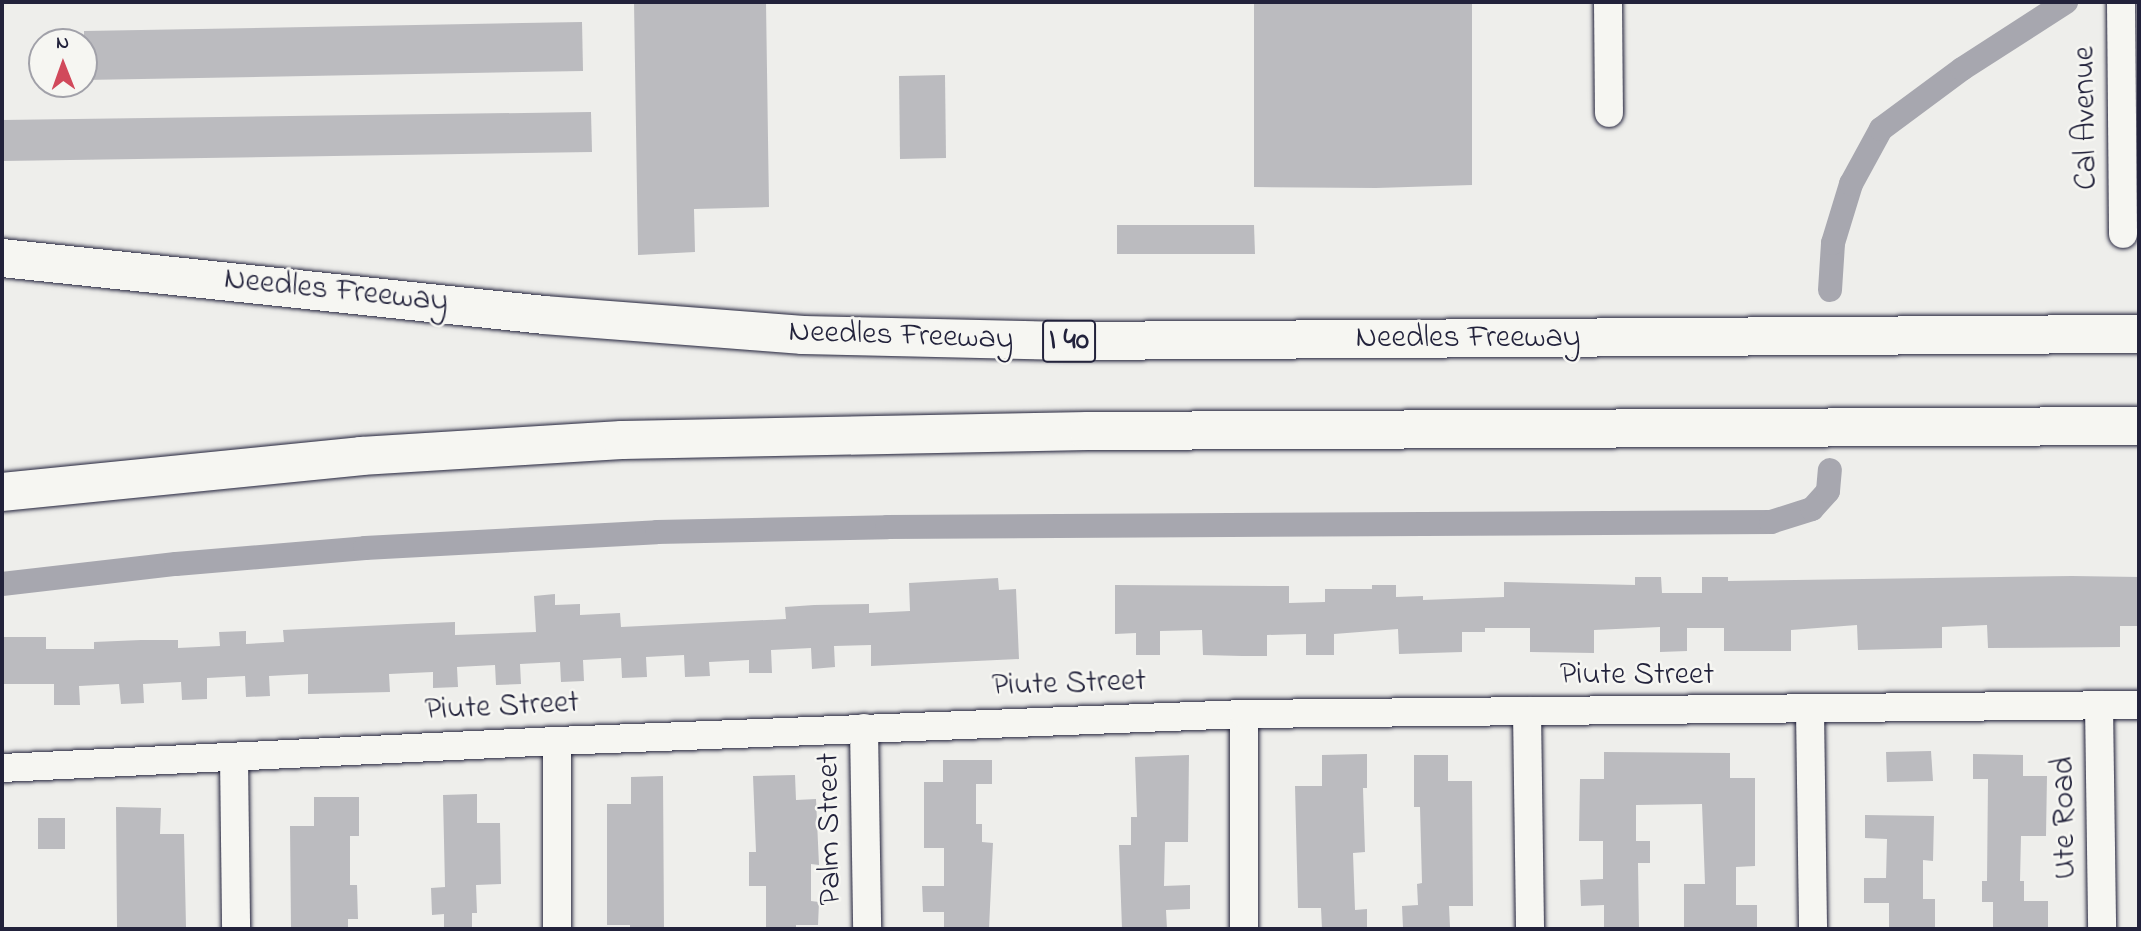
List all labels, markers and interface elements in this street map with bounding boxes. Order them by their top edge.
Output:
north arrow [28,28,98,98]
text: N [56,30,69,57]
street label: Cal Avenue [2067,46,2107,190]
street label: Needles Freeway [222,261,450,323]
street label: Needles Freeway [788,314,1014,360]
road number: I 40 [1041,314,1097,368]
street label: Needles Freeway [1355,320,1581,358]
street label: Piute Street [1560,657,1714,695]
street label: Piute Street [991,663,1147,707]
street label: Piute Street [424,685,580,731]
street label: Palm Street [810,752,852,906]
street label: Ute Road [2046,756,2086,880]

